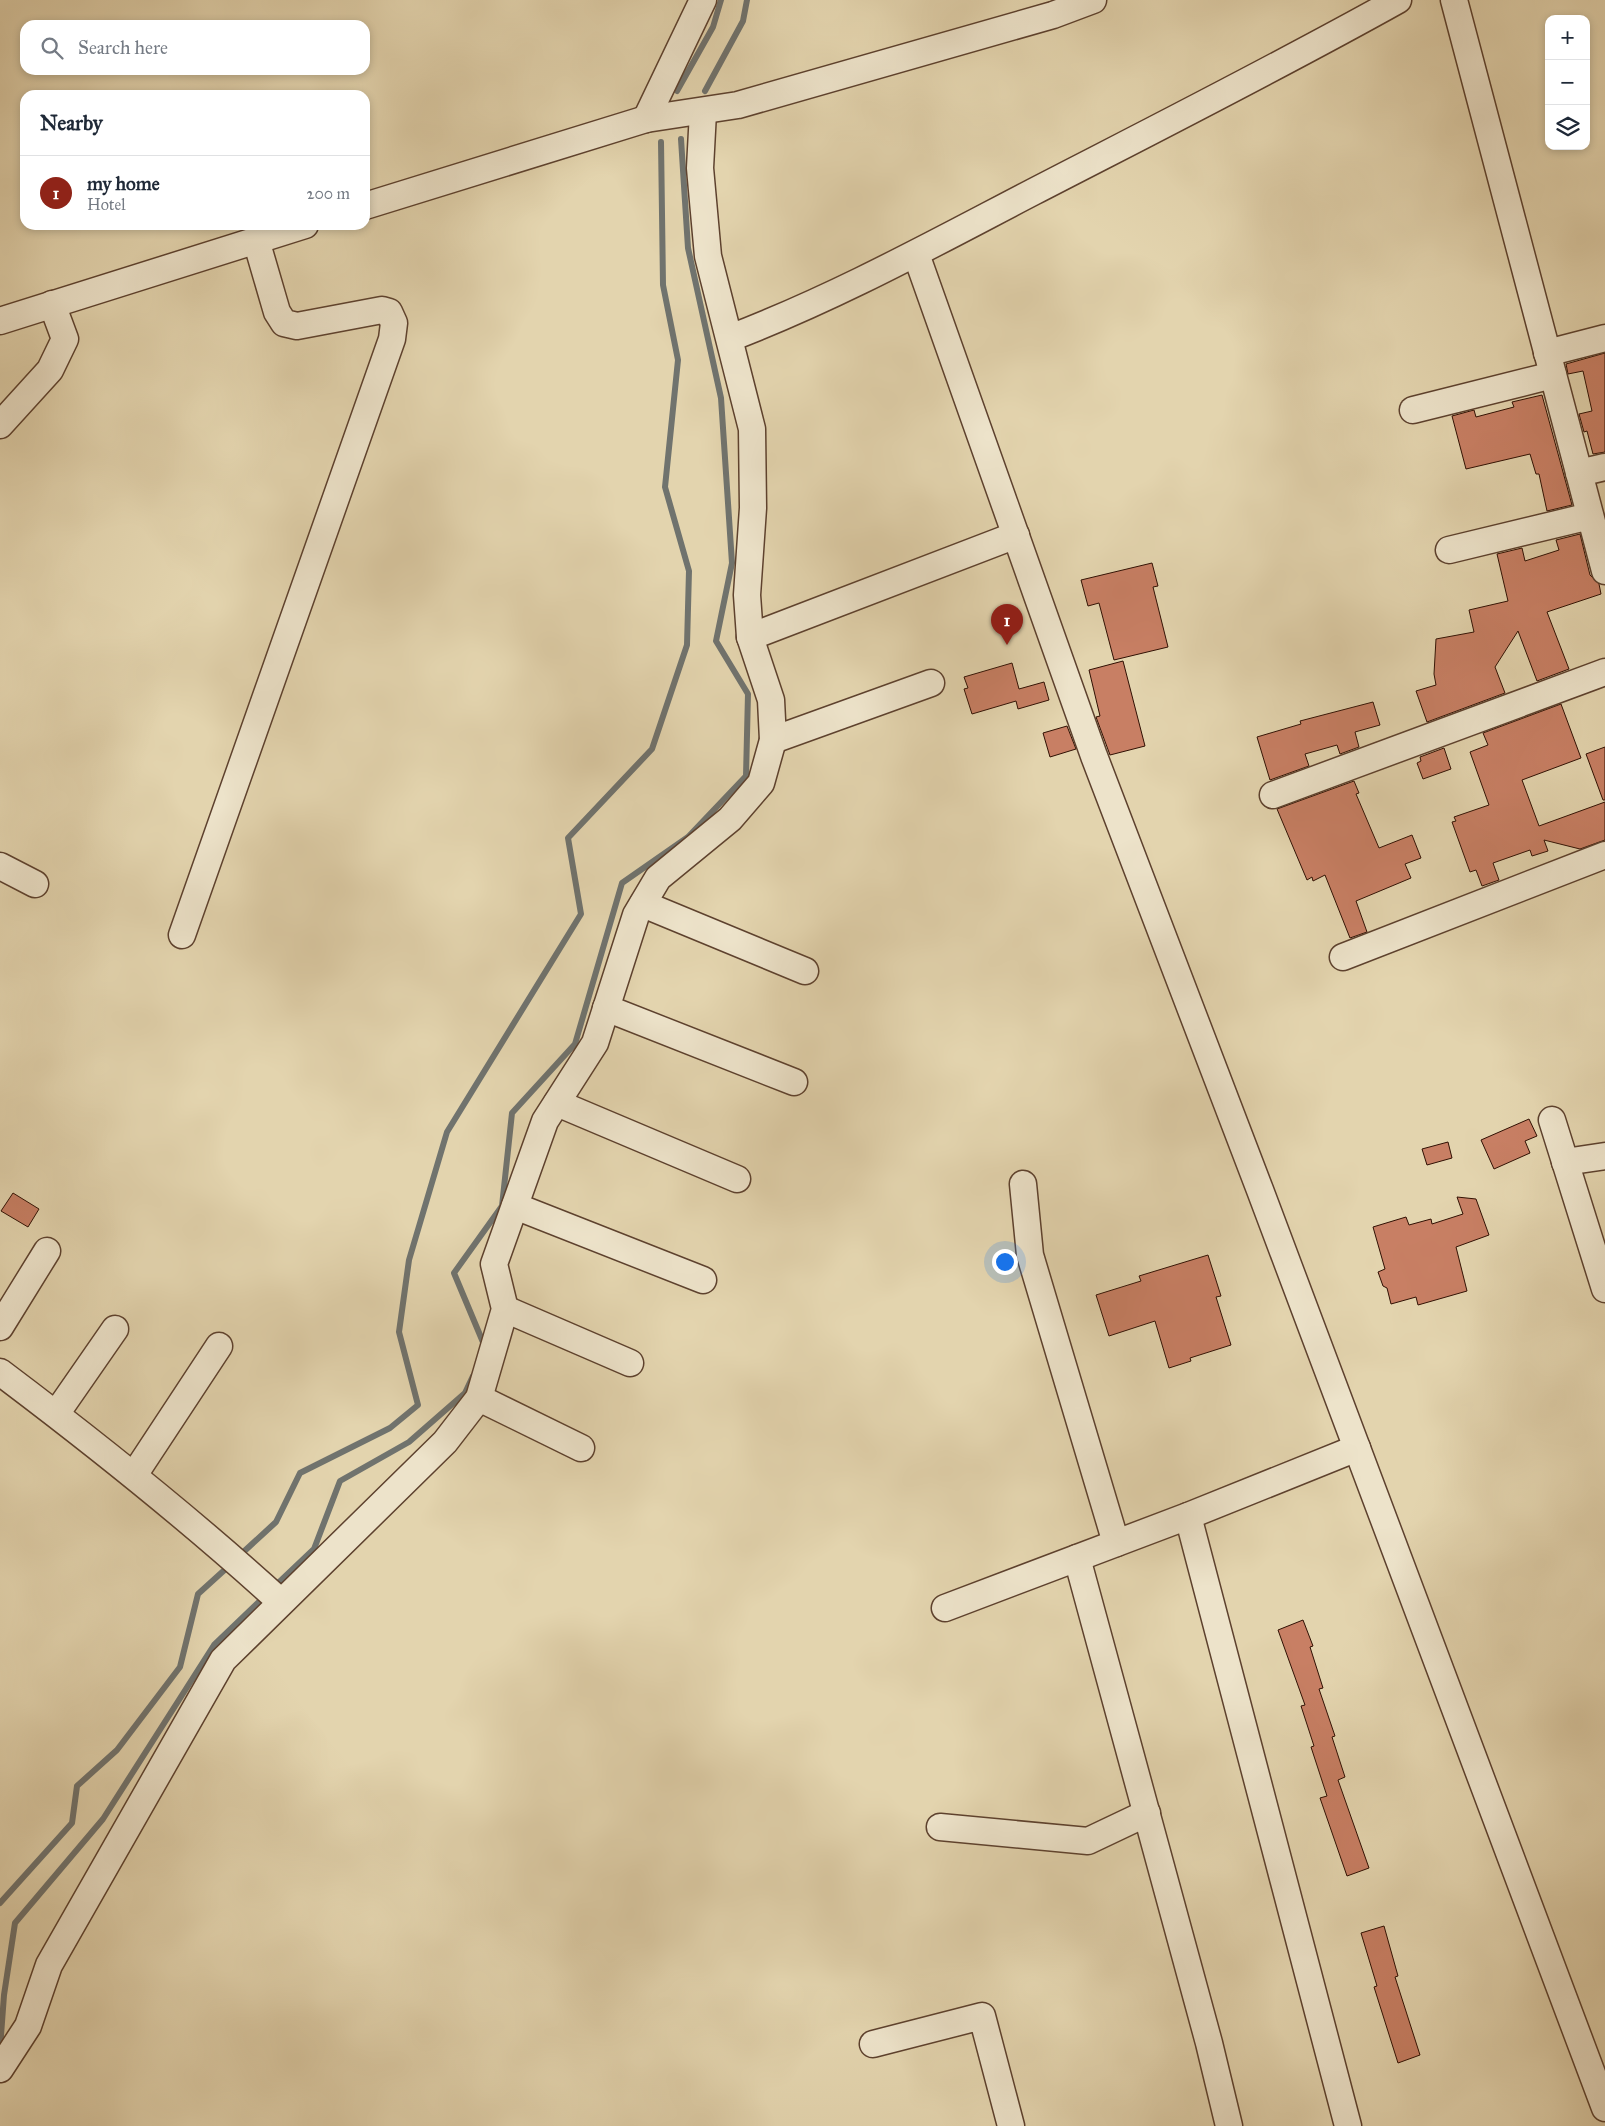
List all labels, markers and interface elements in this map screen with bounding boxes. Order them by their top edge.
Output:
map controls [1545,15,1590,150]
button: + [1545,15,1590,60]
search box [20,20,370,75]
icon: search [38,34,66,62]
text: Search here [78,36,168,59]
button: − [1545,60,1590,105]
button: layers [1545,105,1590,150]
text: Nearby [40,110,103,136]
text: my home [87,172,160,195]
text: 1 [53,184,59,203]
text: 200 m [307,184,350,203]
text: Hotel [87,195,125,214]
pin: 1 [991,604,1023,645]
your location [992,1249,1018,1275]

